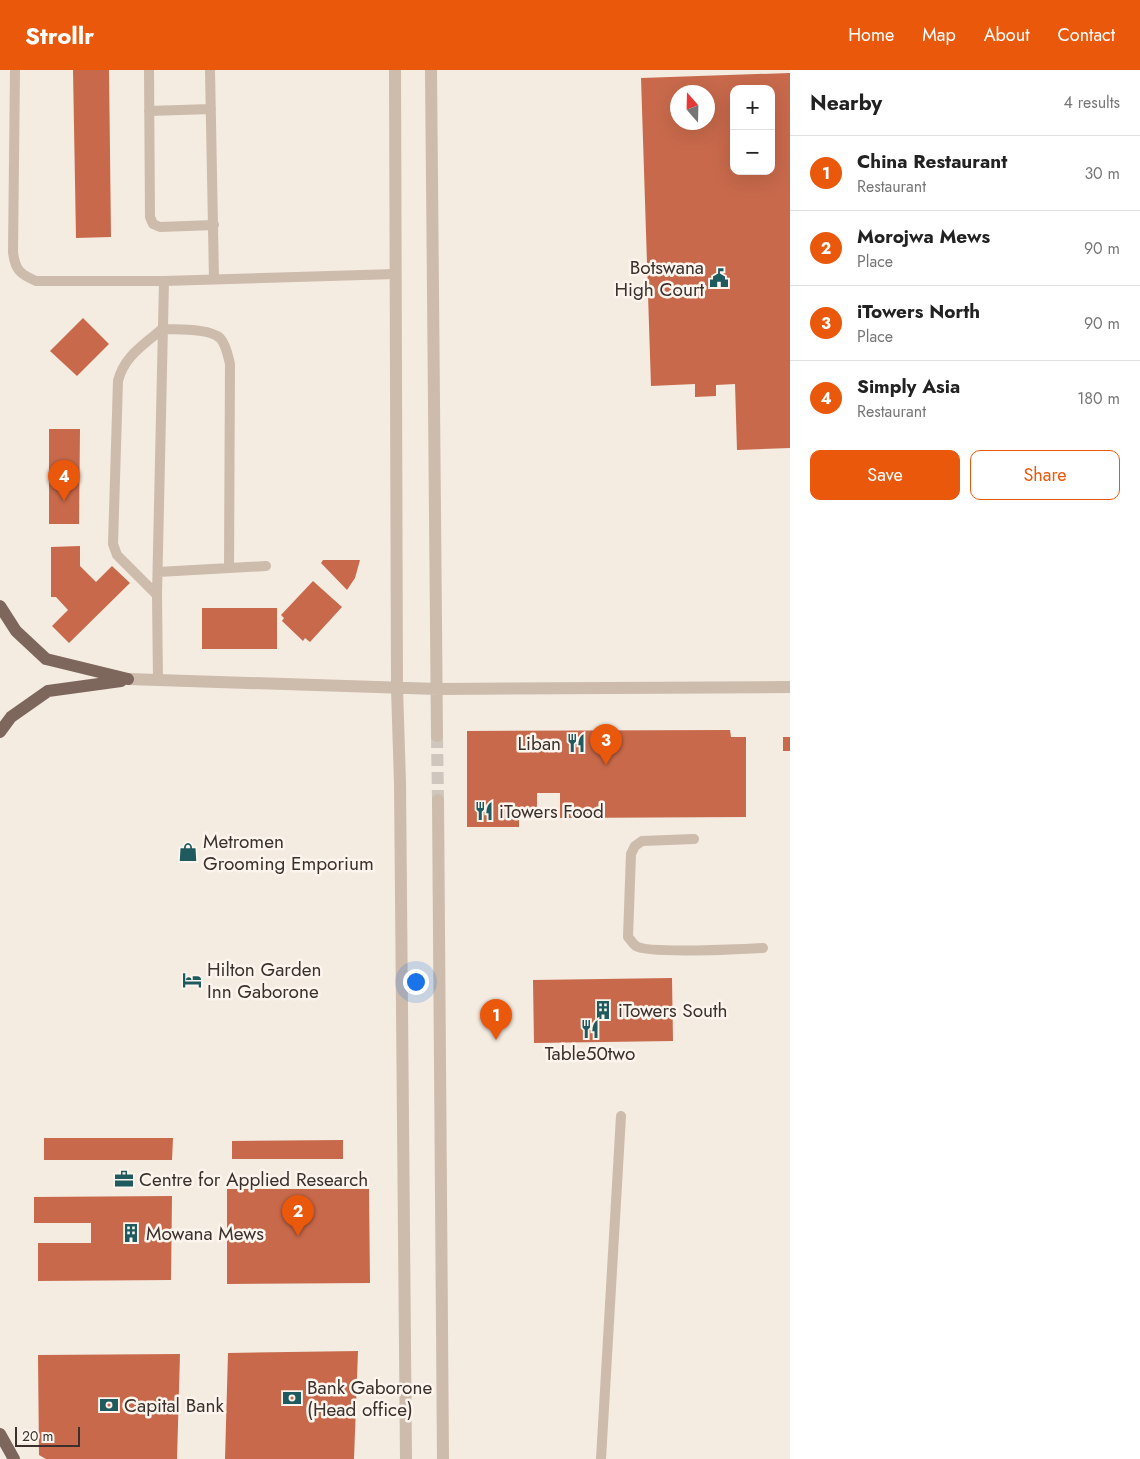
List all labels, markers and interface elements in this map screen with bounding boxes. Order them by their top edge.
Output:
text: Strollr [25,18,94,53]
text: Home [848,22,894,48]
text: Map [922,22,956,48]
text: About [984,22,1029,48]
text: Contact [1057,22,1115,48]
north arrow [670,85,715,130]
map controls [730,85,775,175]
button: + [730,85,775,130]
text: Nearby [810,88,882,118]
text: 4 results [1064,91,1120,114]
button: − [730,130,775,175]
text: China Restaurant [857,148,1007,175]
text: 1 [822,162,830,185]
text: 30 m [1084,162,1120,185]
text: Restaurant [857,175,926,198]
text: Morojwa Mews [857,223,990,250]
text: 2 [821,237,831,260]
text: 90 m [1084,237,1120,260]
text: Place [857,250,893,273]
place label: Botswana High Court [615,254,704,303]
public building icon: Botswana High Court [708,267,730,289]
text: iTowers North [857,298,980,325]
text: 3 [821,312,831,335]
text: 90 m [1084,312,1120,335]
text: Place [857,325,893,348]
text: Simply Asia [857,373,960,400]
text: 4 [820,387,832,410]
text: 180 m [1077,387,1120,410]
text: Restaurant [857,400,926,423]
button: Save [810,450,960,500]
button: Share [970,450,1120,500]
pin: 4 [48,460,80,501]
pin: 3 [590,724,622,765]
place label: Liban [518,730,561,757]
restaurant icon: Liban [565,732,587,754]
place label: iTowers Food [499,798,604,825]
restaurant icon: iTowers Food [473,800,495,822]
place label: Metromen Grooming Emporium [203,828,374,877]
shop icon: Metromen Grooming Emporium [177,841,199,863]
place label: Hilton Garden Inn Gaborone [207,956,321,1005]
hotel icon: Hilton Garden Inn Gaborone [181,969,203,991]
your location [403,969,429,995]
place label: iTowers South [618,997,728,1024]
pin: 1 [480,999,512,1040]
building icon: iTowers South [592,999,614,1021]
restaurant icon: Table50two [579,1018,601,1040]
place label: Table50two [545,1040,635,1067]
place label: Centre for Applied Research [139,1166,368,1193]
office icon: Centre for Applied Research [113,1168,135,1190]
pin: 2 [282,1195,314,1236]
place label: Mowana Mews [146,1220,264,1247]
building icon: Mowana Mews [120,1222,142,1244]
place label: Bank Gaborone (Head office) [307,1374,432,1423]
bank icon: Bank Gaborone (Head office) [281,1387,303,1409]
place label: Capital Bank [124,1392,224,1419]
bank icon: Capital Bank [98,1394,120,1416]
scale bar [15,1424,80,1447]
text: 20 m [22,1426,54,1446]

